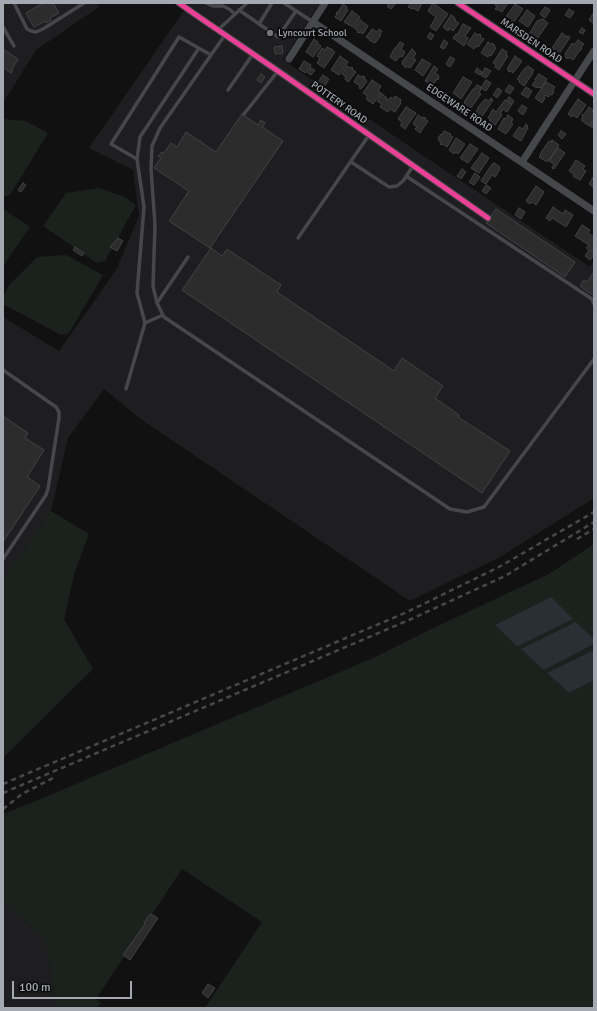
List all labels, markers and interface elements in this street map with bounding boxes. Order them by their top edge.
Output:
street label: MARSDEN ROAD [498,16,564,66]
place label: Lyncourt School [278,27,347,39]
marker: Lyncourt School [265,28,275,38]
street label: POTTERY ROAD [309,79,369,127]
street label: EDGEWARE ROAD [424,81,494,135]
scale bar [14,973,134,999]
text: 100 m [19,980,51,995]

